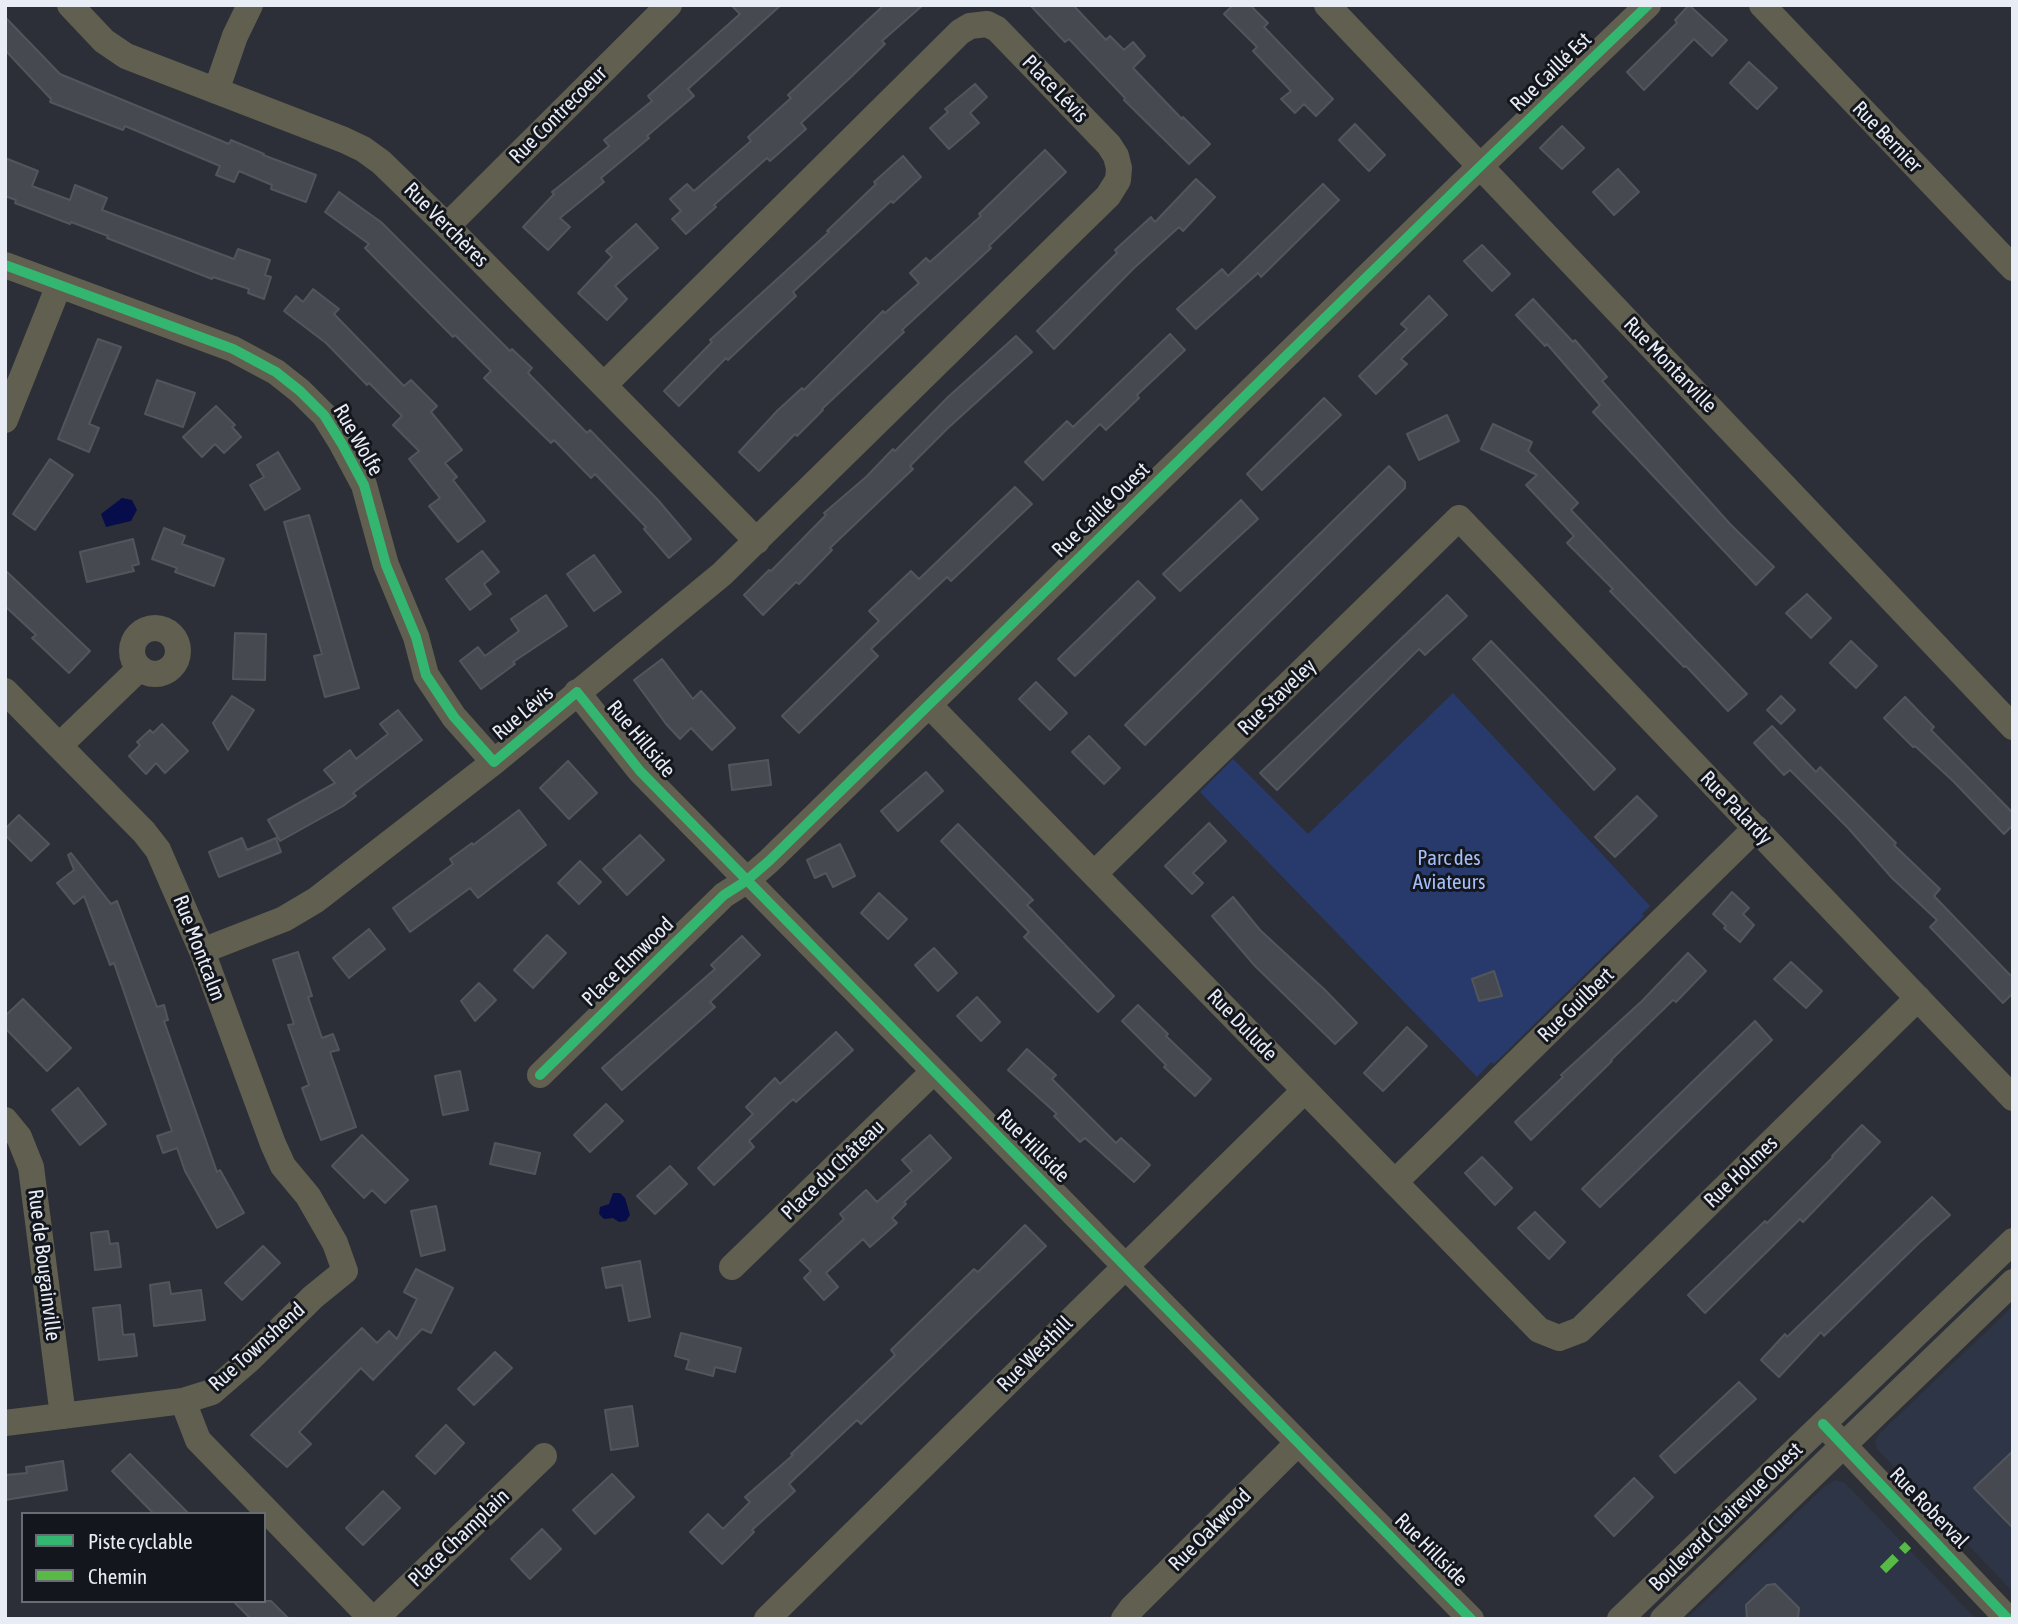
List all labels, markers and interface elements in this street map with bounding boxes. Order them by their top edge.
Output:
street label: Rue Caillé Est [1505,27,1597,117]
street label: Place Lévis [1017,50,1093,128]
street label: Rue Contrecoeur [504,61,612,169]
street label: Rue Bernier [1847,96,1927,178]
street label: Rue Verchères [399,178,493,272]
street label: Rue Montarville [1618,312,1722,418]
street label: Rue Wolfe [327,400,389,480]
street label: Rue Caillé Ouest [1047,457,1155,563]
street label: Rue Staveley [1233,654,1321,740]
street label: Rue Lévis [488,680,558,746]
street label: Rue Hillside [601,695,681,783]
street label: Rue Palardy [1695,766,1777,850]
park label: Parc des Aviateurs [1413,845,1485,895]
street label: Rue Montcalm [167,892,231,1004]
street label: Place Elmwood [577,912,679,1012]
street label: Rue Guilbert [1533,963,1619,1047]
street label: Rue Dulude [1202,984,1282,1066]
street label: Rue Hillside [991,1104,1075,1188]
street label: Place du Château [776,1115,890,1225]
street label: Rue Holmes [1699,1131,1783,1213]
street label: Rue de Bougainville [22,1188,66,1342]
street label: Rue Townshend [204,1297,310,1397]
street label: Rue Westhill [992,1311,1078,1397]
street label: Boulevard Clairevue Ouest [1644,1437,1808,1597]
street label: Rue Roberval [1884,1462,1974,1554]
street label: Rue Oakwood [1163,1483,1257,1577]
street label: Place Champlain [403,1484,515,1592]
street label: Rue Hillside [1389,1508,1473,1592]
legend [21,1512,266,1603]
text: Piste cyclable [88,1529,193,1553]
text: Chemin [88,1564,147,1588]

